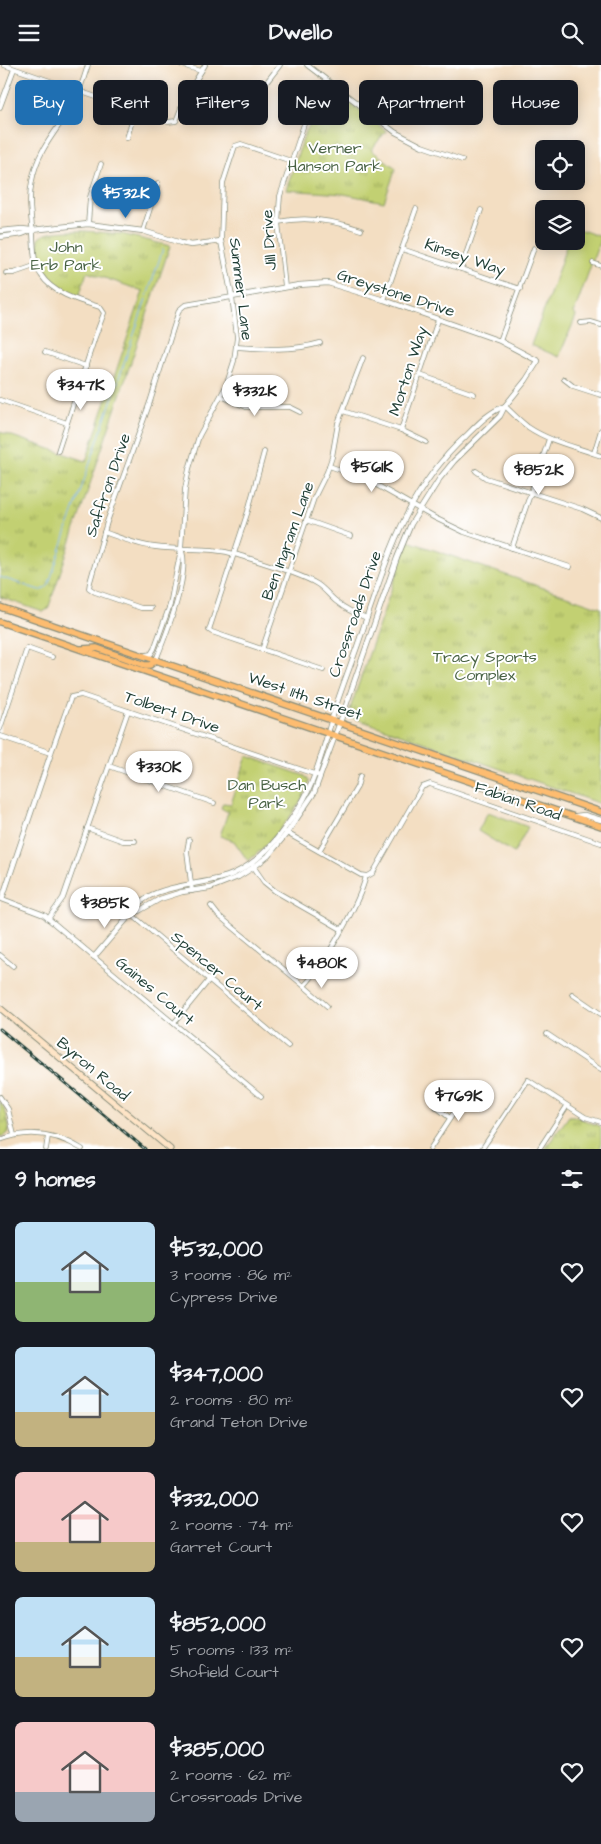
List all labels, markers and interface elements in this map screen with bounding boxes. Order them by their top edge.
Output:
text: Dwello [269,17,332,48]
icon: menu [15,19,43,47]
icon: search [558,19,586,47]
chip: Buy [15,80,83,125]
chip: Rent [93,80,168,125]
chip: Filters [178,80,268,125]
chip: New [278,80,349,125]
chip: Apartment [359,80,483,125]
chip: House [493,80,578,125]
park label: Verner Hanson Park [288,137,382,177]
map controls [535,140,585,250]
button: locate [535,140,585,190]
pin: $532K [91,177,161,219]
text: $532K [102,182,150,204]
button: layers [535,200,585,250]
street label: Jill Drive [256,209,282,271]
street label: Kinsey Way [421,233,508,282]
park label: John Erb Park [31,236,102,276]
street label: Summer Lane [224,237,258,342]
street label: Greystone Drive [334,264,458,323]
street label: Morton Way [383,323,434,419]
pin: $347K [46,369,116,411]
text: $347K [57,374,105,396]
pin: $332K [220,375,290,417]
text: $332K [233,380,277,402]
street label: Saffron Drive [80,430,136,540]
pin: $561K [337,451,407,493]
pin: $852K [504,453,574,496]
text: $561K [351,456,393,478]
text: $852K [514,459,564,481]
street label: Ben Ingram Lane [256,478,321,604]
street label: Crossroads Drive [323,547,387,680]
park label: Tracy Sports Complex [433,646,537,686]
street label: West 11th Street [245,666,365,726]
street label: Tolbert Drive [121,685,223,739]
pin: $330K [124,751,194,793]
text: $330K [137,756,181,778]
park label: Dan Busch Park [228,774,306,814]
street label: Fabian Road [472,776,564,826]
pin: $385K [70,887,140,929]
text: $385K [81,892,129,914]
street label: Spencer Court [166,926,268,1016]
pin: $480K [287,947,357,989]
street label: Gaines Court [111,952,199,1031]
text: $480K [297,952,347,974]
street label: Byron Road [51,1032,134,1107]
pin: $769K [424,1079,494,1122]
text: $769K [435,1085,483,1107]
text: 9 homes [15,1165,96,1194]
icon: filters [558,1165,586,1193]
text: $532,000 [170,1235,263,1264]
icon: home [55,1242,115,1302]
icon: heart [558,1258,586,1286]
text: 3 rooms · 86 m² [170,1264,292,1286]
text: Cypress Drive [170,1286,278,1308]
text: $347,000 [170,1360,263,1389]
icon: home [55,1367,115,1427]
icon: heart [558,1383,586,1411]
text: 2 rooms · 80 m² [170,1389,293,1411]
text: Grand Teton Drive [170,1411,308,1433]
text: $332,000 [170,1485,259,1514]
icon: home [55,1492,115,1552]
icon: heart [558,1508,586,1536]
text: 2 rooms · 74 m² [170,1514,294,1536]
text: Garret Court [170,1536,272,1558]
text: $852,000 [170,1610,266,1639]
icon: home [55,1617,115,1677]
icon: heart [558,1633,586,1661]
text: 5 rooms · 133 m² [170,1639,293,1661]
text: Shofield Court [170,1661,279,1683]
text: $385,000 [170,1735,264,1764]
icon: home [55,1742,115,1802]
icon: heart [558,1758,586,1786]
text: 2 rooms · 62 m² [170,1764,292,1786]
text: Crossroads Drive [170,1786,302,1808]

